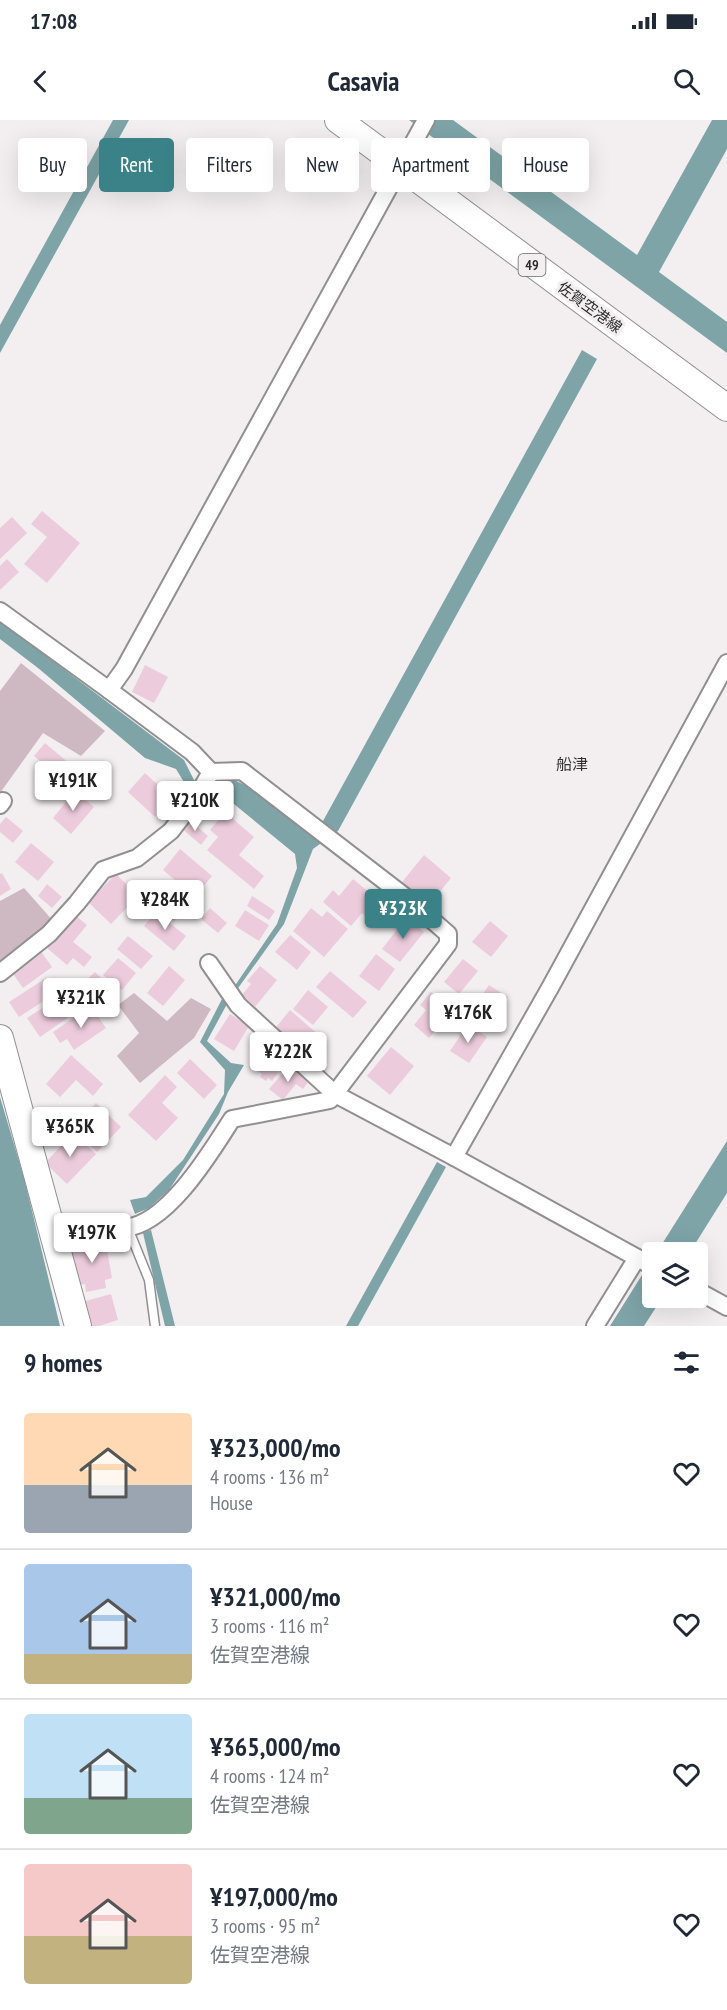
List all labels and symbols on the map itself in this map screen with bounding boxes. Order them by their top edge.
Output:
road number: 49 [518,254,546,276]
street label: 佐賀空港線 [554,277,626,337]
district label: 船津 [556,754,588,774]
pin: ¥191K [31,761,115,812]
pin: ¥210K [153,781,237,832]
pin: ¥284K [123,880,207,931]
pin: ¥323K [361,889,445,940]
pin: ¥321K [39,978,123,1029]
pin: ¥176K [426,993,510,1044]
pin: ¥222K [246,1032,330,1083]
pin: ¥365K [28,1107,112,1158]
pin: ¥197K [50,1213,134,1264]

